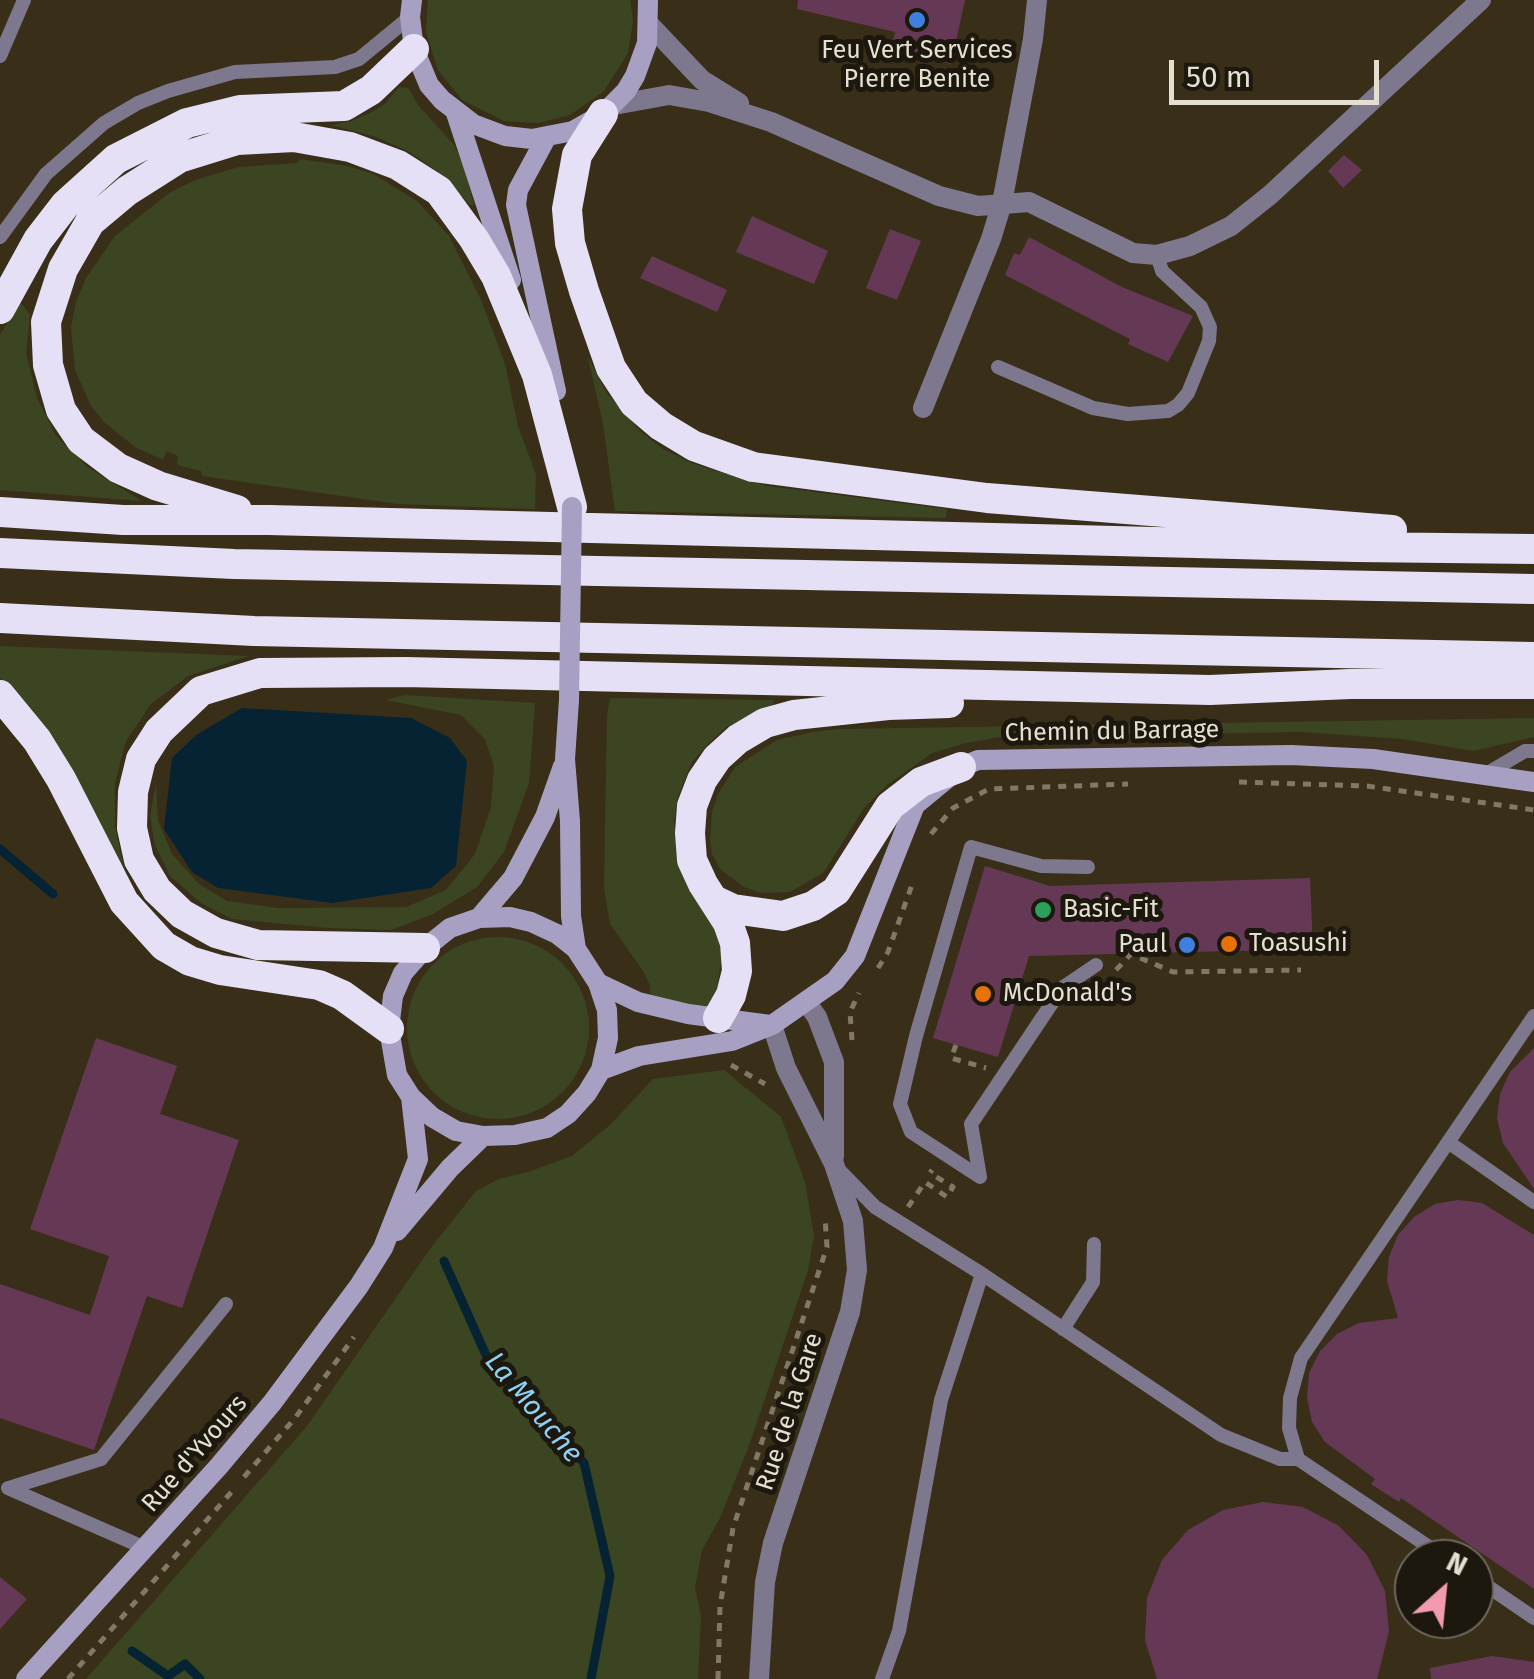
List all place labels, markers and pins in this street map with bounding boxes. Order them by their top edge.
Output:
marker: Feu Vert Services Pierre Benite [906,9,928,31]
place label: Feu Vert Services Pierre Benite [821,36,1013,95]
place label: Basic-Fit [1063,895,1159,925]
marker: Basic-Fit [1032,899,1054,921]
place label: Toasushi [1249,929,1348,959]
place label: Paul [1118,930,1167,960]
marker: Toasushi [1218,933,1240,955]
marker: Paul [1176,934,1198,956]
place label: McDonald's [1003,979,1132,1009]
marker: McDonald's [972,983,994,1005]

